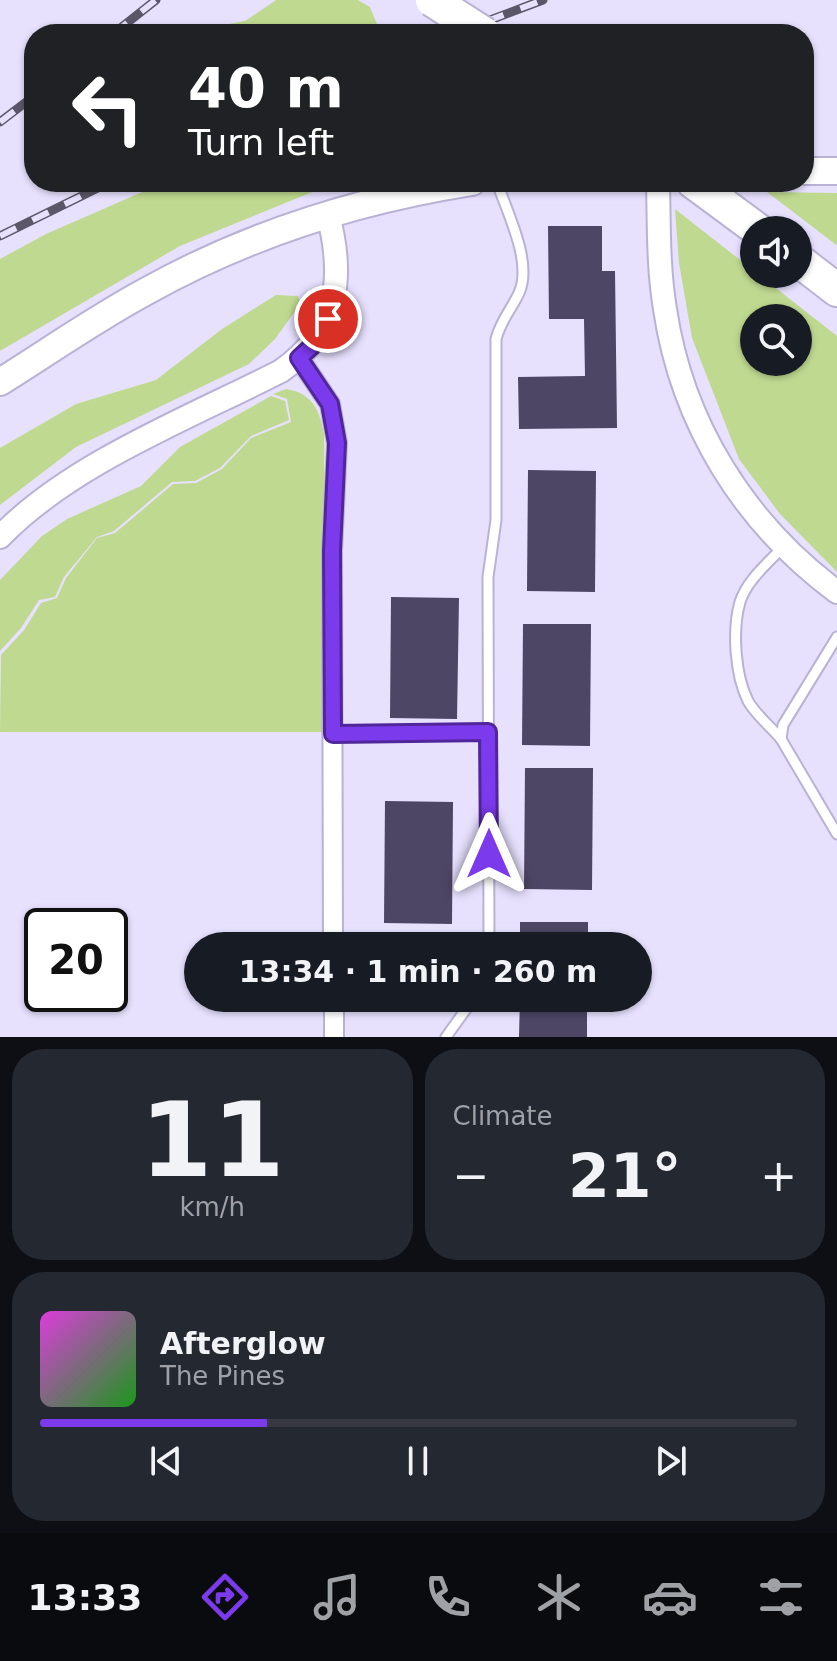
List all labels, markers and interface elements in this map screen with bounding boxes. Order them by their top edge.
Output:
text: 40 m [188,55,344,120]
icon: left [56,56,160,160]
text: Turn left [188,122,334,163]
map controls [740,216,812,376]
button: sound [740,216,812,288]
pin [294,285,362,353]
icon: arrive [306,297,350,341]
button: search [740,304,812,376]
position arrow [447,812,531,896]
speed limit sign: 20 [24,908,128,1012]
text: 13:34 · 1 min · 260 m [239,954,597,989]
text: 11 [140,1079,285,1201]
text: Climate [453,1101,553,1131]
text: 21° [568,1141,682,1211]
text: − [453,1150,489,1201]
text: + [760,1150,797,1201]
text: km/h [179,1192,245,1222]
text: Afterglow [160,1326,326,1361]
text: The Pines [160,1361,285,1391]
icon: previous [144,1439,188,1483]
icon: pause [396,1439,440,1483]
icon: next [649,1439,693,1483]
icon: directions [197,1569,253,1625]
icon: music [309,1569,365,1625]
icon: phone [420,1569,476,1625]
icon: climate [531,1569,587,1625]
icon: car [642,1569,698,1625]
icon: filters [753,1569,809,1625]
text: 13:33 [28,1577,142,1618]

